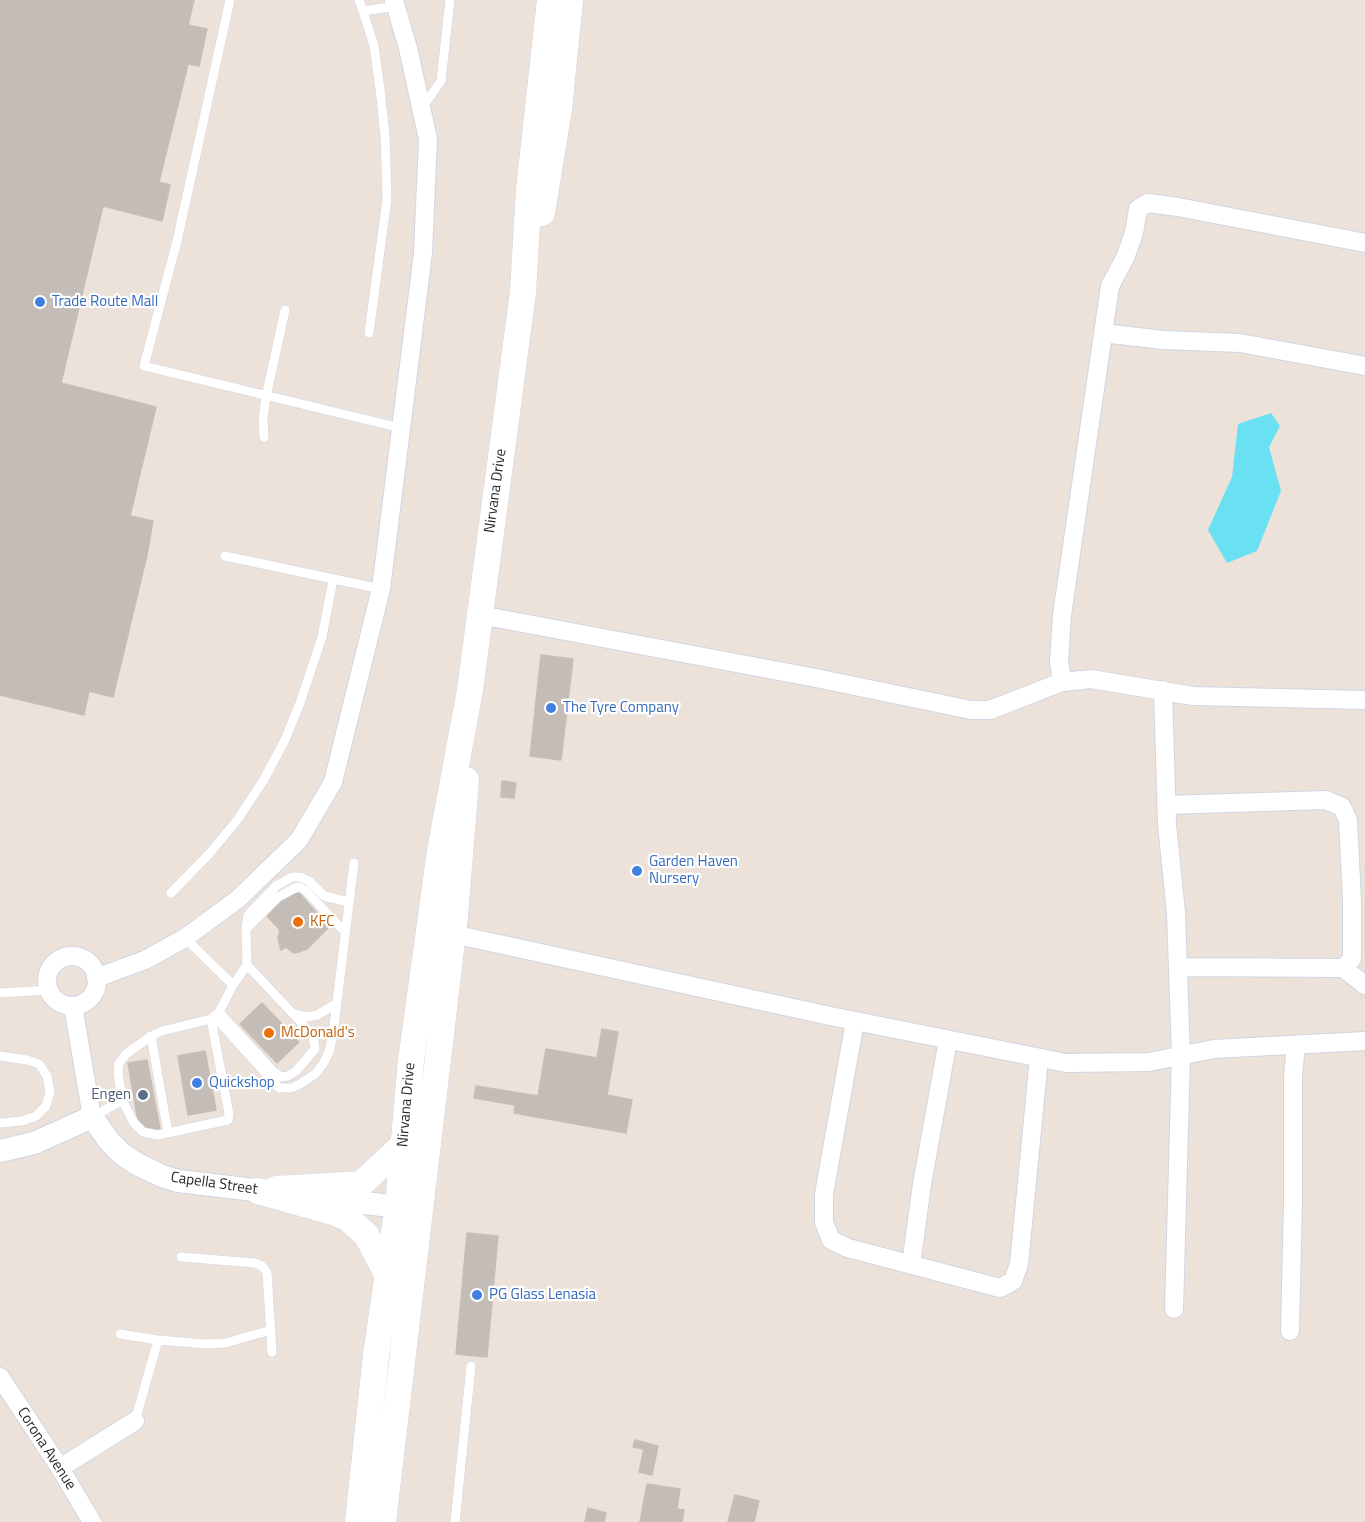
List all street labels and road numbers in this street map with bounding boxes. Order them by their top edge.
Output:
street label: Nirvana Drive [481,448,511,534]
street label: Nirvana Drive [394,1062,420,1148]
street label: Capella Street [169,1169,259,1199]
street label: Corona Avenue [13,1404,79,1494]

